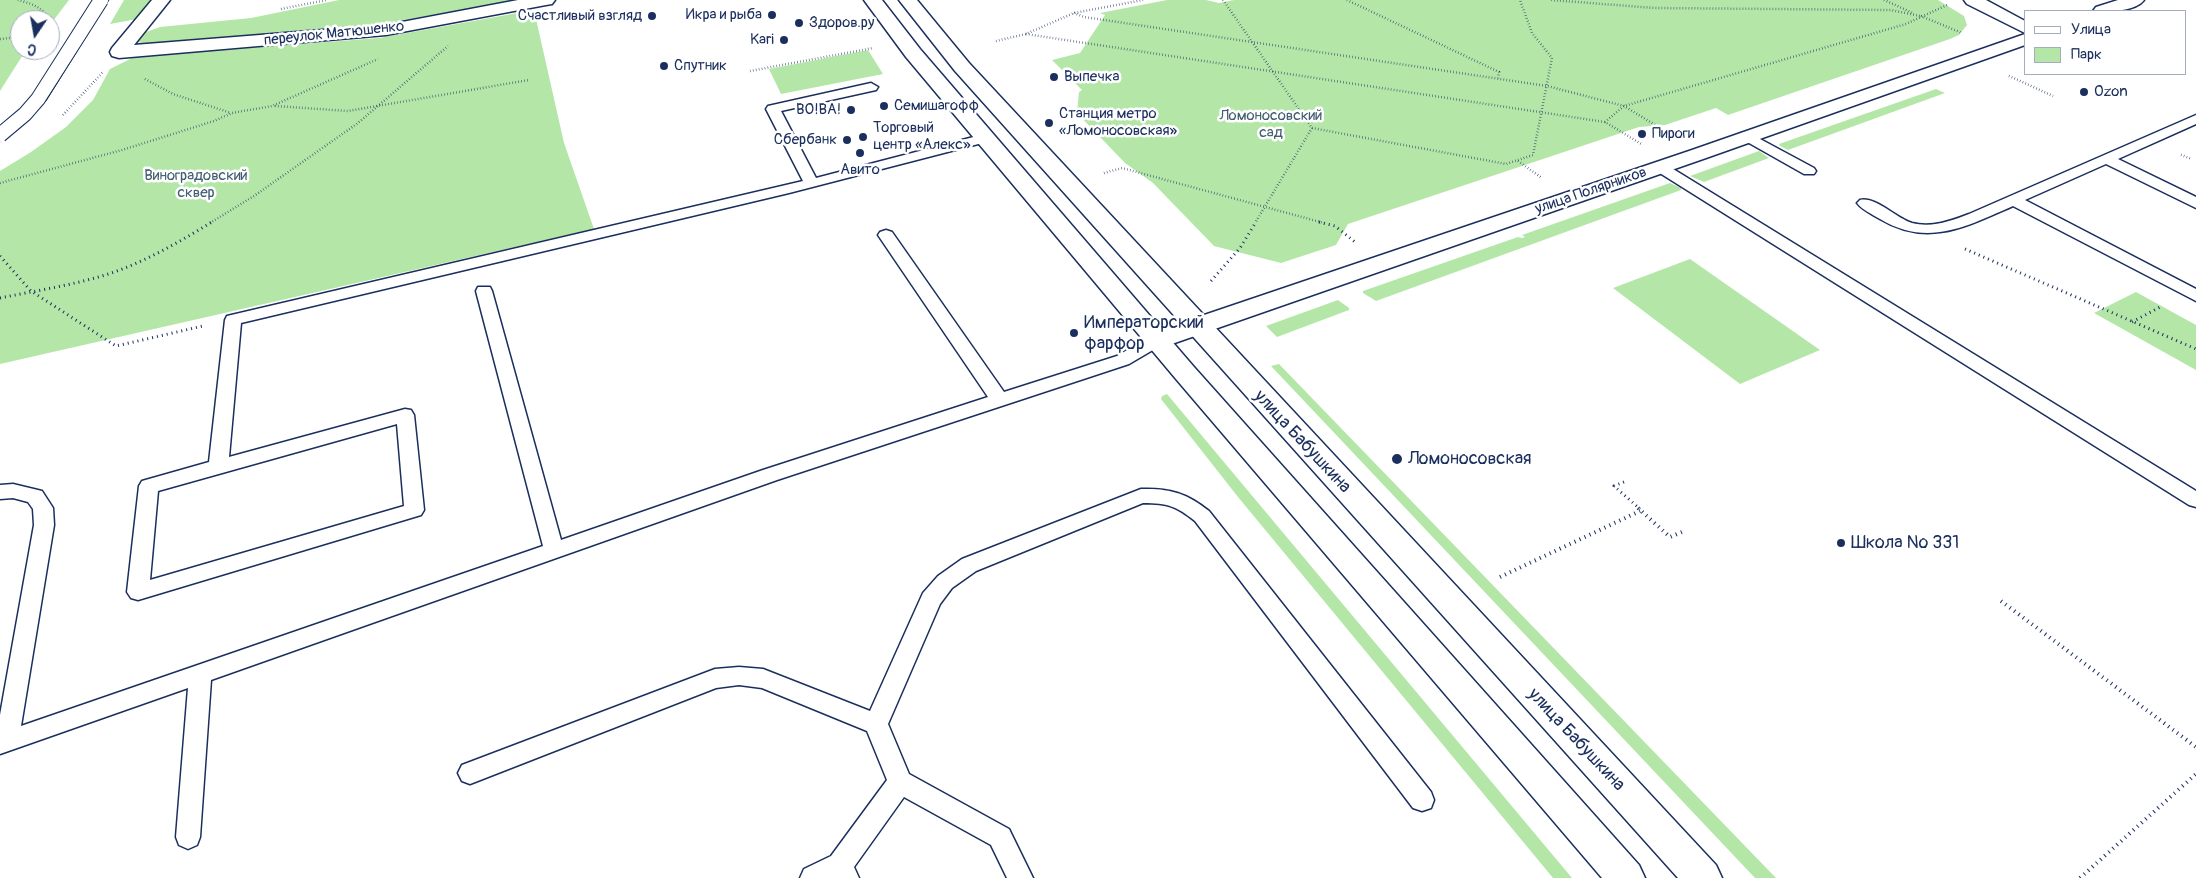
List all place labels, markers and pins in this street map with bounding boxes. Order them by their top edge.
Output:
place label: Икра и рыба [686,6,762,24]
place label: Счастливый взгляд [518,7,642,25]
marker: Икра и рыба [766,9,778,21]
marker: Счастливый взгляд [646,10,658,22]
place label: Здоров.ру [809,14,874,32]
marker: Здоров.ру [793,17,805,29]
place label: Kari [750,31,774,49]
marker: Kari [778,34,790,46]
place label: Спутник [674,57,727,75]
marker: Спутник [658,60,670,72]
place label: Выпечка [1064,68,1119,86]
marker: Выпечка [1048,71,1060,83]
place label: Ozon [2094,83,2128,101]
marker: Ozon [2078,86,2090,98]
place label: Семишагофф [894,97,979,115]
marker: Семишагофф [878,100,890,112]
place label: ВО!ВА! [796,101,841,119]
marker: ВО!ВА! [845,104,857,116]
place label: Станция метро «Ломоносовская» [1059,105,1177,140]
marker: Станция метро «Ломоносовская» [1043,117,1055,129]
place label: Торговый центр «Алекс» [873,119,971,154]
place label: Пироги [1652,125,1695,143]
marker: Пироги [1636,128,1648,140]
place label: Сбербанк [774,131,837,149]
marker: Торговый центр «Алекс» [857,131,869,143]
marker: Сбербанк [841,134,853,146]
marker: Авито [854,147,866,159]
place label: Авито [840,161,880,179]
place label: Императорский фарфор [1084,312,1204,354]
marker: Императорский фарфор [1068,327,1080,339]
place label: Ломоносовская [1408,448,1532,470]
marker: Ломоносовская [1390,452,1404,466]
place label: Школа № 331 [1851,532,1959,554]
marker: Школа № 331 [1835,537,1847,549]

